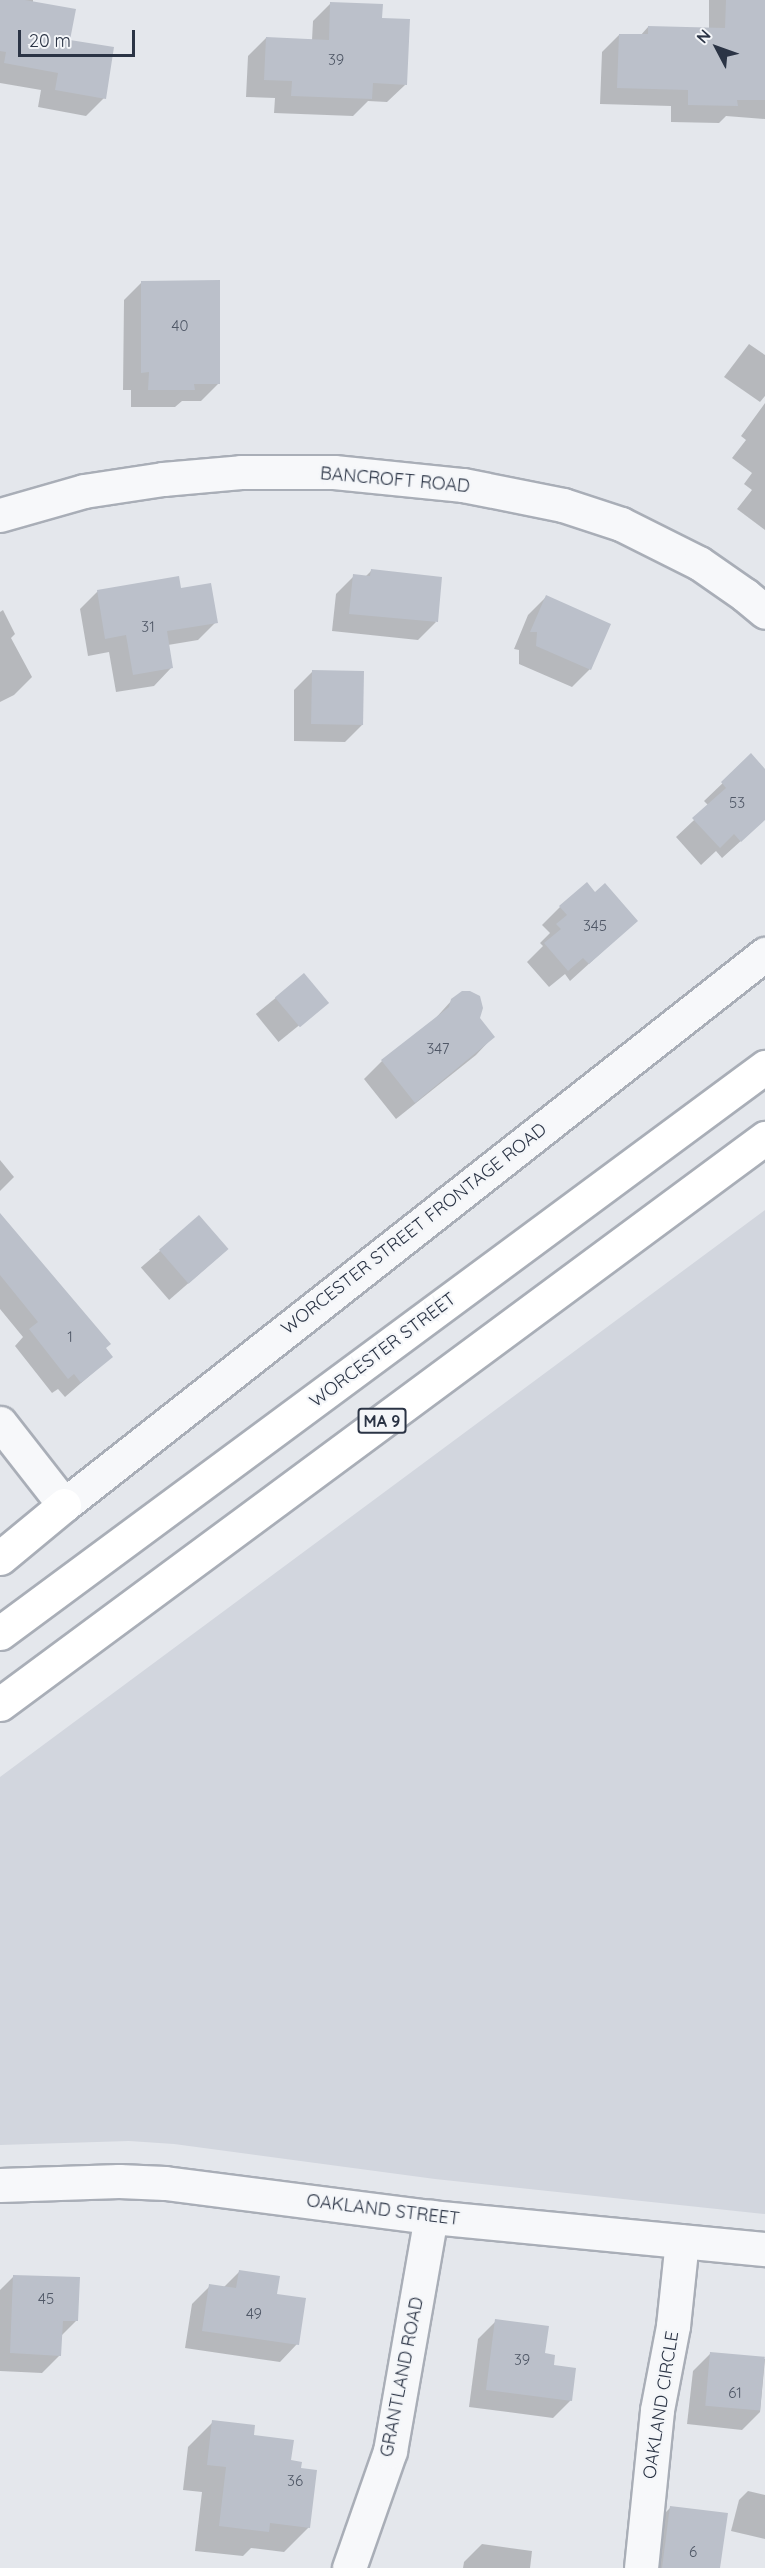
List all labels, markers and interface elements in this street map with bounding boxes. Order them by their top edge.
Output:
scale bar [21,18,138,56]
north arrow [687,18,747,78]
text: N [692,25,715,47]
text: 20 m [29,29,71,52]
house number: 39 [328,51,344,69]
house number: 40 [172,317,188,335]
street label: BANCROFT ROAD [319,463,471,497]
house number: 31 [141,618,155,636]
house number: 53 [729,794,745,812]
house number: 345 [583,917,607,935]
house number: 347 [426,1040,450,1058]
street label: WORCESTER STREET FRONTAGE ROAD [277,1119,551,1339]
street label: WORCESTER STREET [306,1288,460,1412]
house number: 1 [67,1328,73,1346]
road number: MA 9 [356,1408,407,1434]
street label: OAKLAND STREET [305,2190,461,2230]
house number: 45 [38,2290,54,2308]
street label: GRANTLAND ROAD [376,2295,428,2459]
house number: 49 [246,2305,262,2323]
street label: OAKLAND CIRCLE [639,2330,683,2480]
house number: 39 [514,2351,530,2369]
house number: 61 [728,2384,742,2402]
house number: 36 [287,2472,303,2490]
house number: 6 [689,2543,697,2561]

